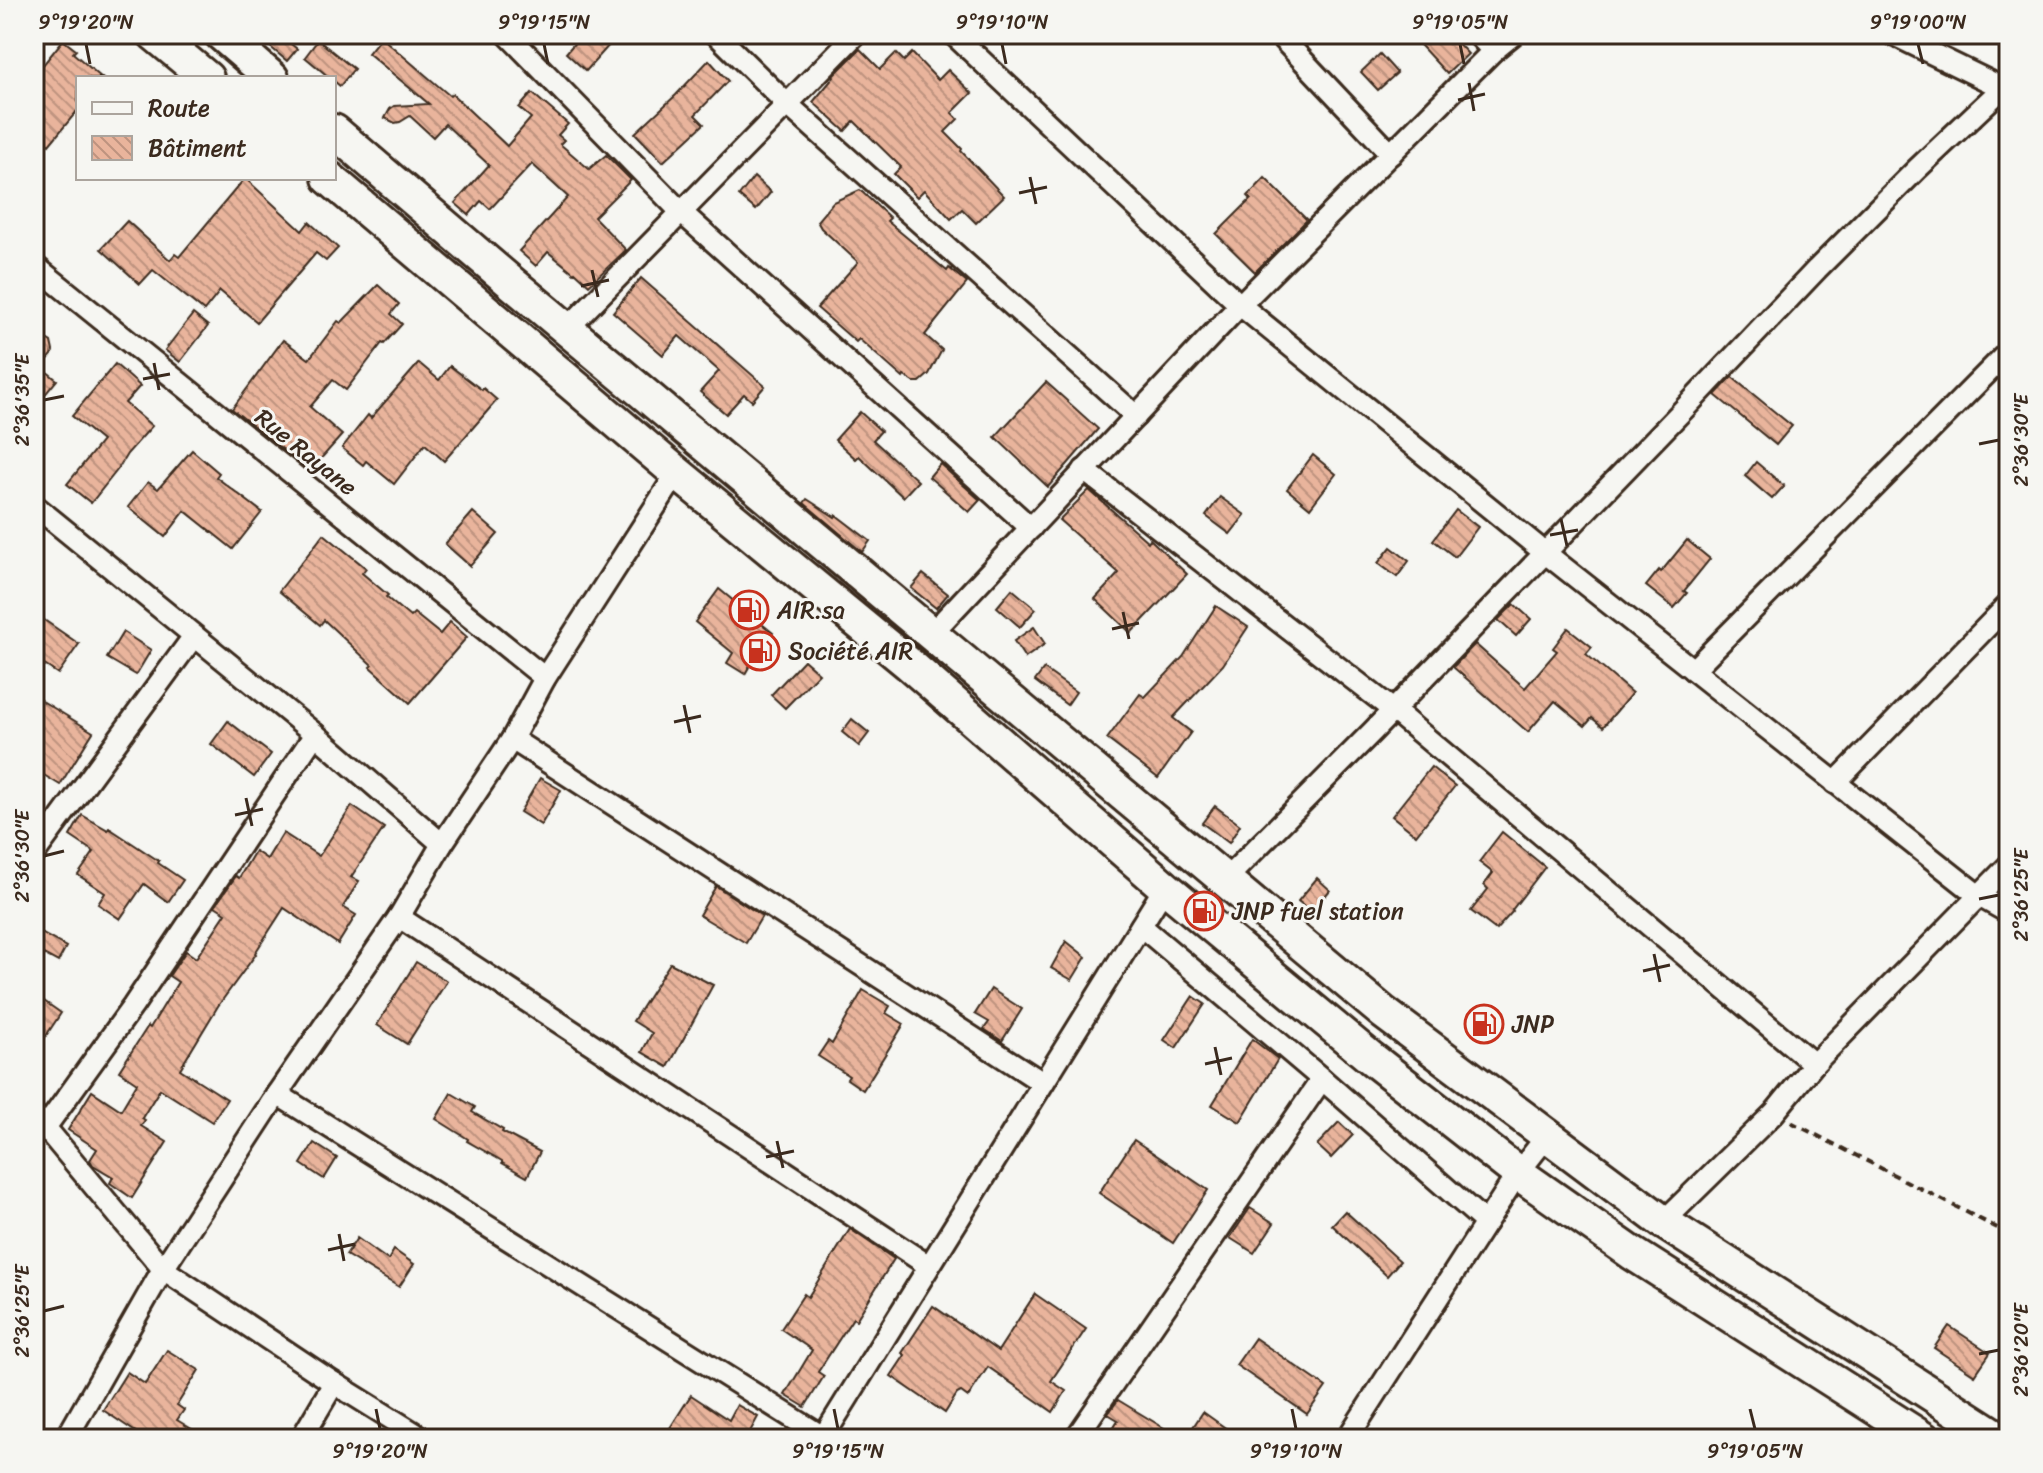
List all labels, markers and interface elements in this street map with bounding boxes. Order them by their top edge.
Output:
text: 9°19'20"N [38,5,134,40]
text: 9°19'15"N [498,5,590,40]
text: 9°19'10"N [956,5,1048,40]
text: 9°19'05"N [1412,5,1508,40]
text: 9°19'00"N [1870,5,1966,40]
legend [76,76,336,180]
text: Route [148,87,210,129]
text: Bâtiment [148,127,247,169]
text: 2°36'35"E [5,352,40,446]
text: 2°36'30"E [2004,392,2039,486]
street label: Rue Rayane [245,397,367,507]
fuel station icon: AIR.sa [728,589,770,631]
place label: AIR.sa [776,589,845,631]
fuel station icon: Société AIR [739,630,781,672]
place label: Société AIR [788,630,913,672]
text: 2°36'30"E [5,808,40,902]
text: 2°36'25"E [2004,847,2039,942]
fuel station icon: JNP fuel station [1183,890,1225,932]
place label: JNP fuel station [1231,890,1404,932]
fuel station icon: JNP [1463,1003,1505,1045]
place label: JNP [1511,1003,1554,1045]
text: 2°36'25"E [5,1263,40,1358]
text: 2°36'20"E [2004,1301,2039,1397]
text: 9°19'20"N [332,1434,428,1469]
text: 9°19'15"N [792,1434,884,1469]
text: 9°19'10"N [1250,1434,1342,1469]
text: 9°19'05"N [1707,1434,1803,1469]

